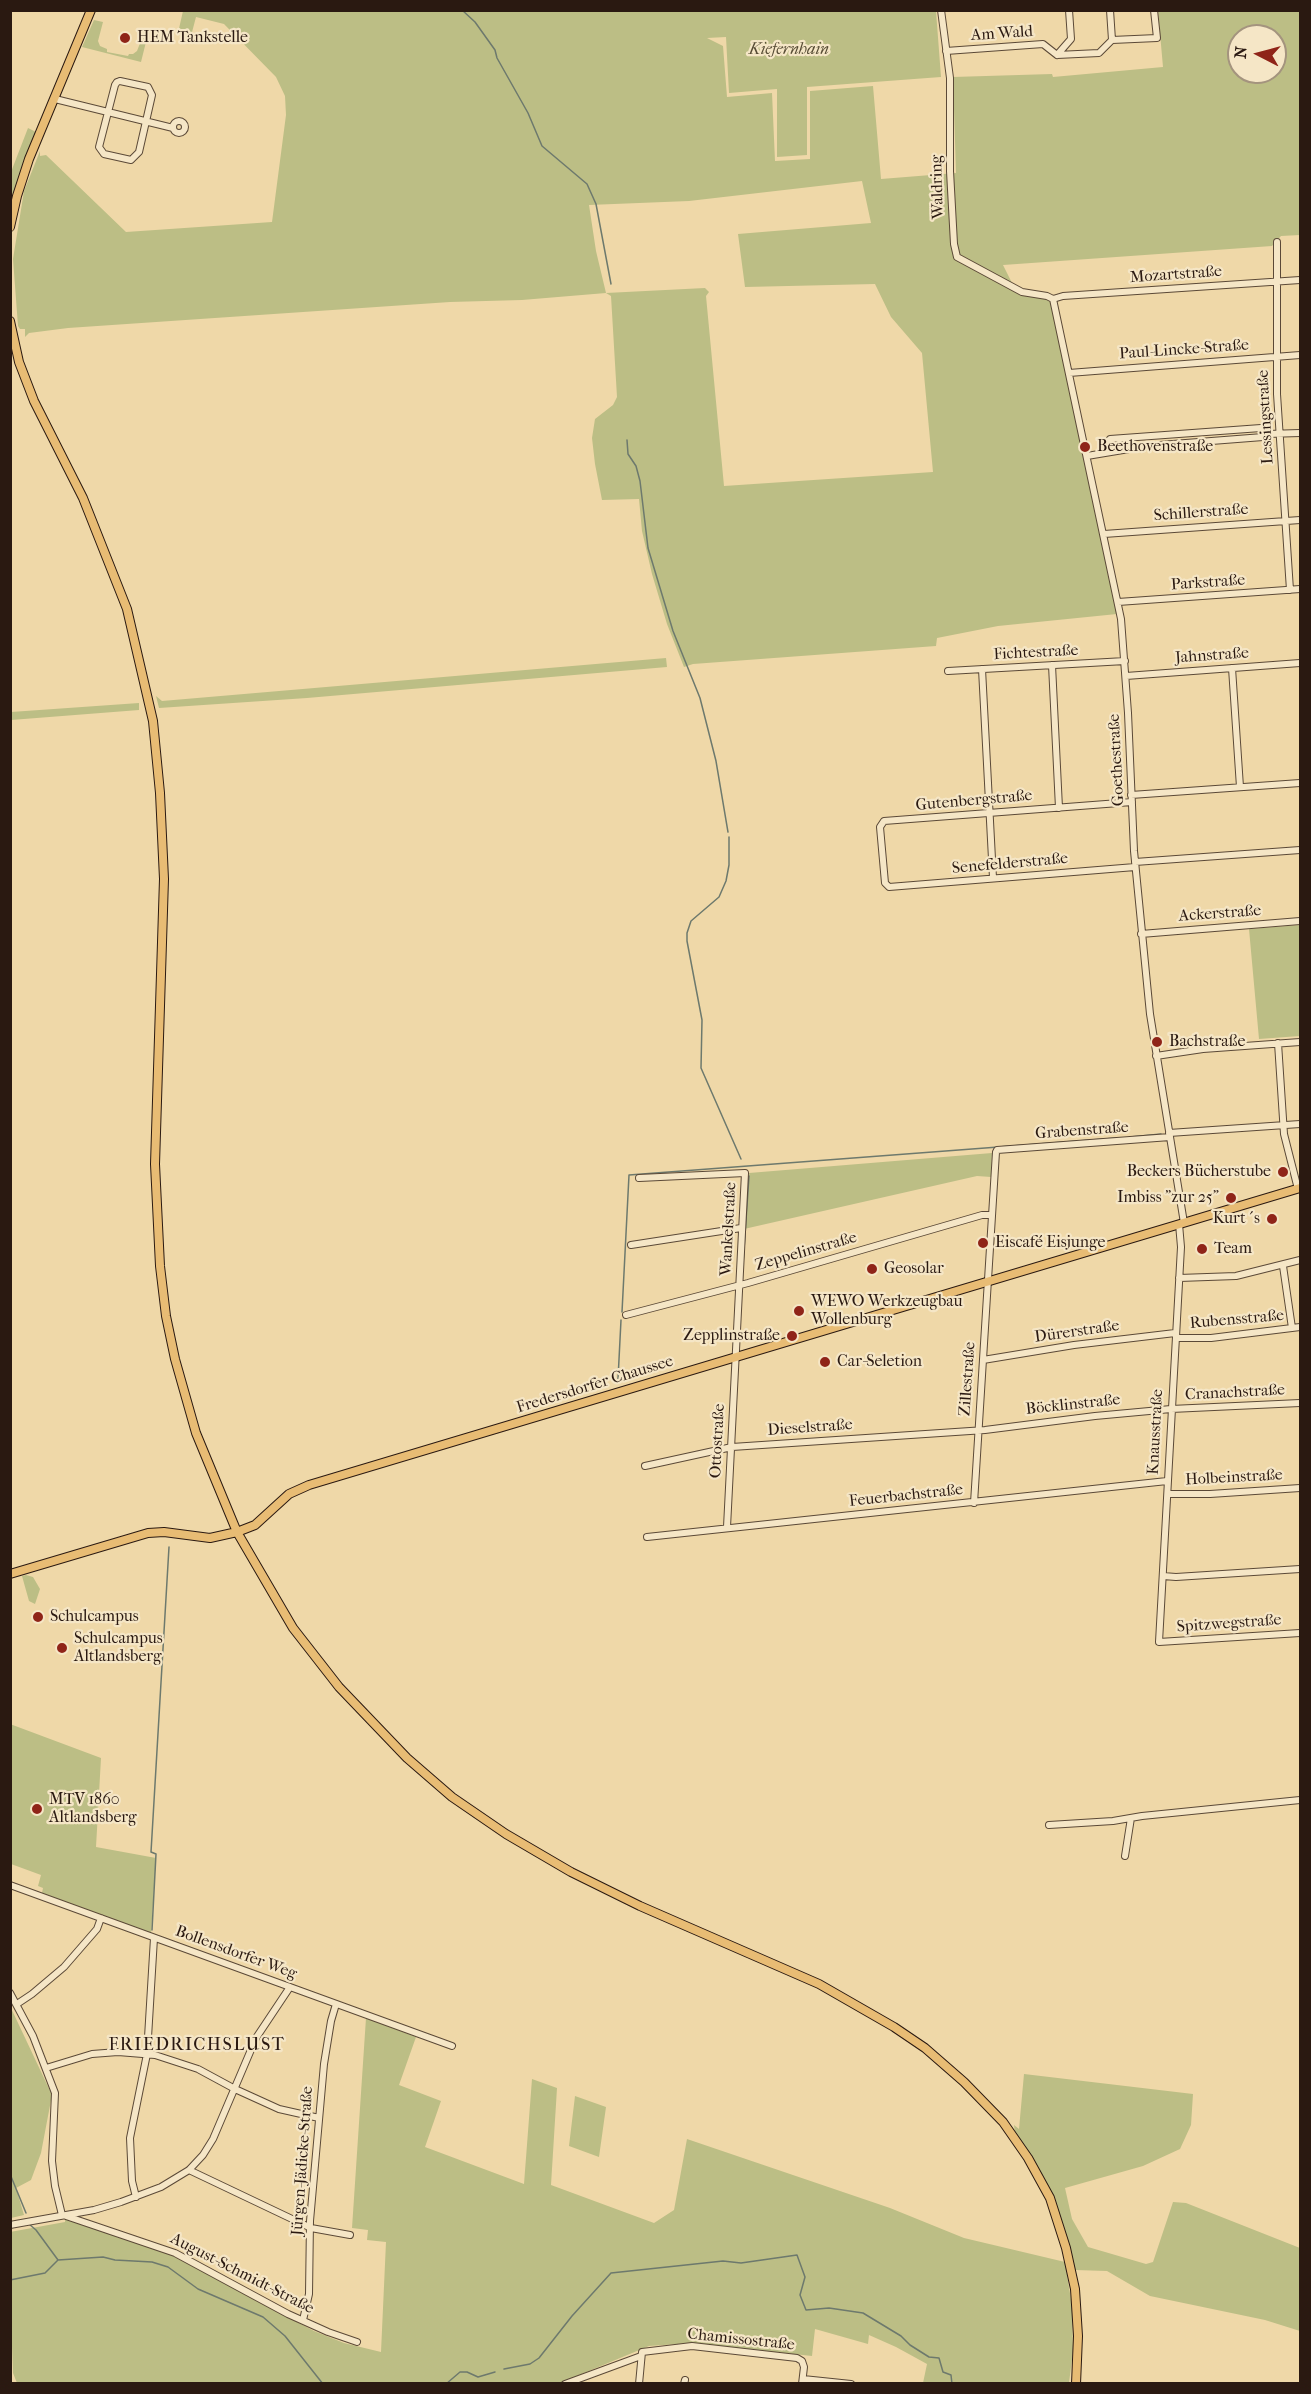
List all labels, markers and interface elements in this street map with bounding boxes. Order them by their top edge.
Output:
street label: Am Wald [970,22,1034,46]
north arrow [1227,24,1287,84]
place label: HEM Tankstelle [137,28,248,48]
marker: HEM Tankstelle [118,31,132,45]
park label: Kiefernhain [749,40,829,60]
text: N [1231,45,1251,59]
street label: Waldring [927,154,949,220]
street label: Mozartstraße [1129,262,1223,288]
street label: Paul-Lincke-Straße [1119,336,1249,364]
street label: Lessingstraße [1254,369,1278,465]
place label: Beethovenstraße [1097,437,1213,457]
marker: Beethovenstraße [1078,440,1092,454]
street label: Schillerstraße [1153,500,1249,526]
street label: Parkstraße [1170,571,1246,595]
street label: Fichtestraße [993,641,1079,665]
street label: Jahnstraße [1174,644,1250,668]
street label: Goethestraße [1105,713,1129,807]
street label: Gutenbergstraße [915,786,1033,816]
street label: Senefelderstraße [951,849,1069,879]
street label: Ackerstraße [1178,902,1262,926]
place label: Bachstraße [1169,1032,1245,1052]
marker: Bachstraße [1150,1035,1164,1049]
street label: Grabenstraße [1035,1118,1129,1144]
place label: Beckers Bücherstube [1127,1162,1271,1182]
marker: Beckers Bücherstube [1276,1165,1290,1179]
street label: Wankelstraße [717,1182,741,1276]
place label: Imbiss "zur 25" [1117,1188,1219,1208]
marker: Imbiss "zur 25" [1224,1191,1238,1205]
place label: Kurt´s [1213,1209,1260,1229]
marker: Kurt´s [1265,1212,1279,1226]
street label: Zeppelinstraße [753,1228,859,1276]
place label: Eiscafé Eisjunge [995,1233,1106,1253]
marker: Eiscafé Eisjunge [976,1236,990,1250]
place label: Team [1214,1239,1252,1259]
marker: Team [1195,1242,1209,1256]
place label: Geosolar [884,1259,944,1279]
marker: Geosolar [865,1262,879,1276]
place label: WEWO Werkzeugbau Wollenburg [811,1292,963,1330]
marker: WEWO Werkzeugbau Wollenburg [792,1304,806,1318]
street label: Rubensstraße [1189,1306,1285,1334]
street label: Dürerstraße [1033,1317,1121,1347]
place label: Zepplinstraße [683,1326,780,1346]
marker: Zepplinstraße [785,1329,799,1343]
street label: Zillestraße [956,1341,980,1417]
street label: Fredersdorfer Chaussee [514,1352,676,1418]
place label: Car-Seletion [837,1352,922,1372]
marker: Car-Seletion [818,1355,832,1369]
street label: Cranachstraße [1185,1381,1285,1405]
street label: Knausstraße [1144,1389,1168,1475]
street label: Böcklinstraße [1025,1391,1121,1419]
street label: Ottostraße [706,1403,730,1479]
street label: Dieselstraße [767,1415,853,1441]
street label: Holbeinstraße [1185,1466,1283,1490]
street label: Feuerbachstraße [848,1480,964,1512]
place label: Schulcampus [50,1607,139,1627]
marker: Schulcampus [31,1610,45,1624]
street label: Spitzwegstraße [1176,1611,1282,1637]
place label: Schulcampus Altlandsberg [74,1629,163,1667]
marker: Schulcampus Altlandsberg [55,1641,69,1655]
place label: MTV 1860 Altlandsberg [49,1790,137,1828]
marker: MTV 1860 Altlandsberg [30,1802,44,1816]
street label: Bollensdorfer Weg [173,1922,299,1984]
district label: FRIEDRICHSLUST [109,2035,285,2057]
street label: Jürgen-Jädicke-Straße [288,2086,318,2236]
street label: August-Schmidt-Straße [167,2229,317,2319]
street label: Chamissostraße [686,2325,796,2355]

